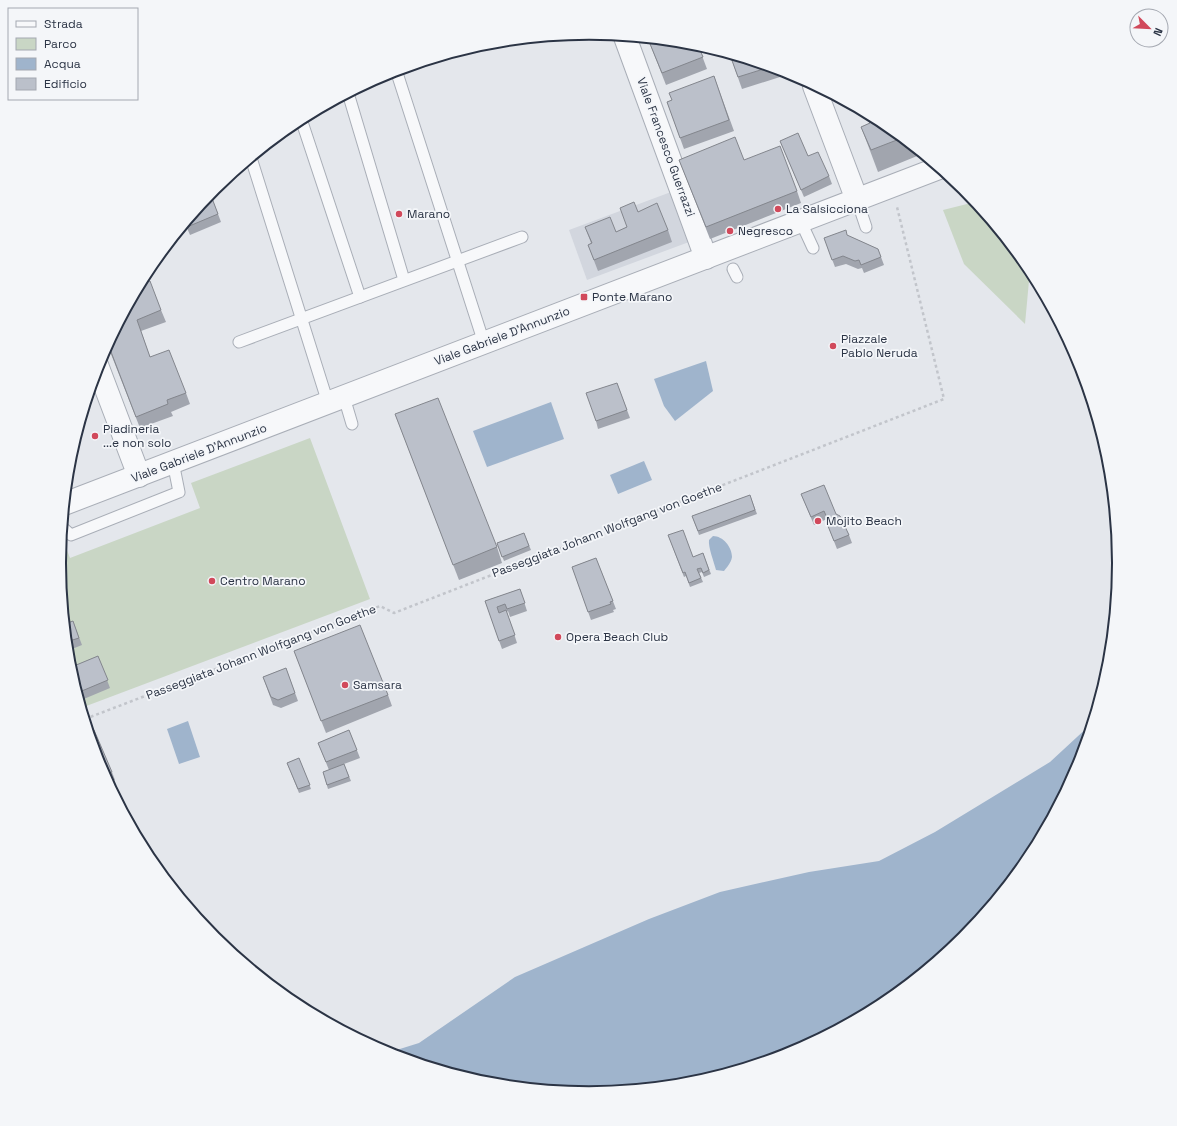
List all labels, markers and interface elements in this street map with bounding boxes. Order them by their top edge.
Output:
legend [8,8,138,100]
north arrow [1129,8,1169,48]
text: Strada [44,16,83,32]
text: N [1150,26,1166,38]
text: Parco [44,36,77,52]
text: Acqua [44,56,81,72]
street label: Viale Francesco Guerrazzi [633,75,699,219]
text: Edificio [44,76,87,92]
place label: La Salsicciona [786,201,868,217]
marker: La Salsicciona [773,204,783,214]
place label: Marano [407,206,450,222]
marker: Marano [394,209,404,219]
place label: Negresco [738,223,793,239]
marker: Negresco [725,226,735,236]
place label: Ponte Marano [592,289,672,305]
marker: Ponte Marano [579,292,589,302]
street label: Viale Gabriele D'Annunzio [432,303,572,369]
place label: Piazzale Pablo Neruda [841,331,918,361]
marker: Piazzale Pablo Neruda [828,341,838,351]
street label: Viale Gabriele D'Annunzio [129,420,269,486]
place label: Piadineria ...e non solo [103,421,172,451]
marker: Piadineria ...e non solo [90,431,100,441]
street label: Passeggiata Johann Wolfgang von Goethe [490,479,724,581]
place label: Mojito Beach [826,513,902,529]
marker: Mojito Beach [813,516,823,526]
place label: Centro Marano [220,573,306,589]
marker: Centro Marano [207,576,217,586]
street label: Passeggiata Johann Wolfgang von Goethe [144,601,378,703]
place label: Opera Beach Club [566,629,669,645]
marker: Opera Beach Club [553,632,563,642]
place label: Samsara [353,677,402,693]
marker: Samsara [340,680,350,690]

